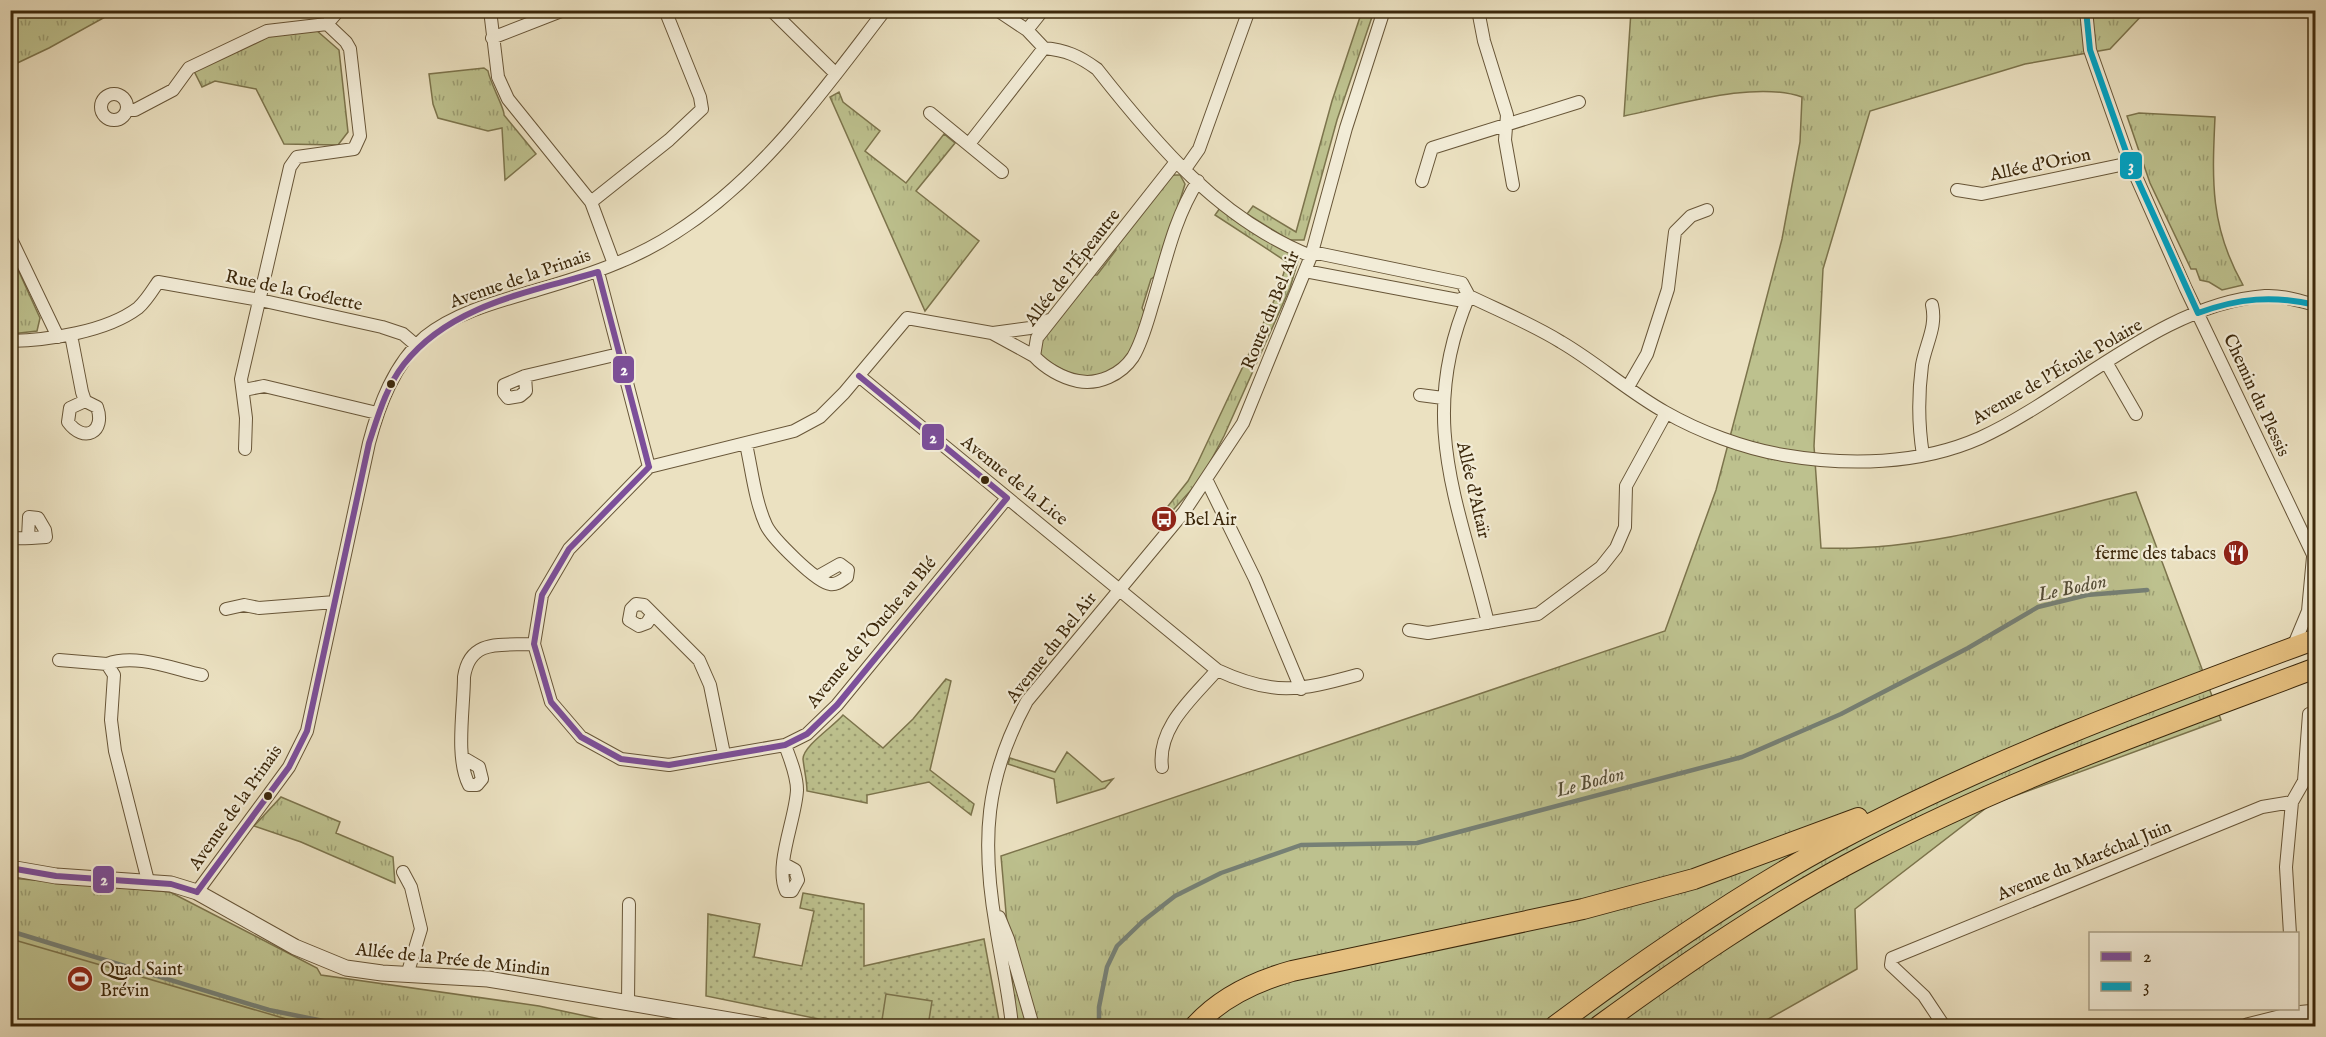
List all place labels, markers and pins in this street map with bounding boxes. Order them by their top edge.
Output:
unlabelled marker [385,378,397,390]
unlabelled marker [979,474,991,486]
bus stop icon: Bel Air [1149,504,1179,534]
place label: Bel Air [1184,509,1237,532]
restaurant icon: ferme des tabacs [2221,538,2251,568]
place label: ferme des tabacs [2095,543,2216,566]
unlabelled marker [262,790,274,802]
place label: Quad Saint Brévin [100,959,183,1003]
sports icon: Quad Saint Brévin [65,964,95,994]

